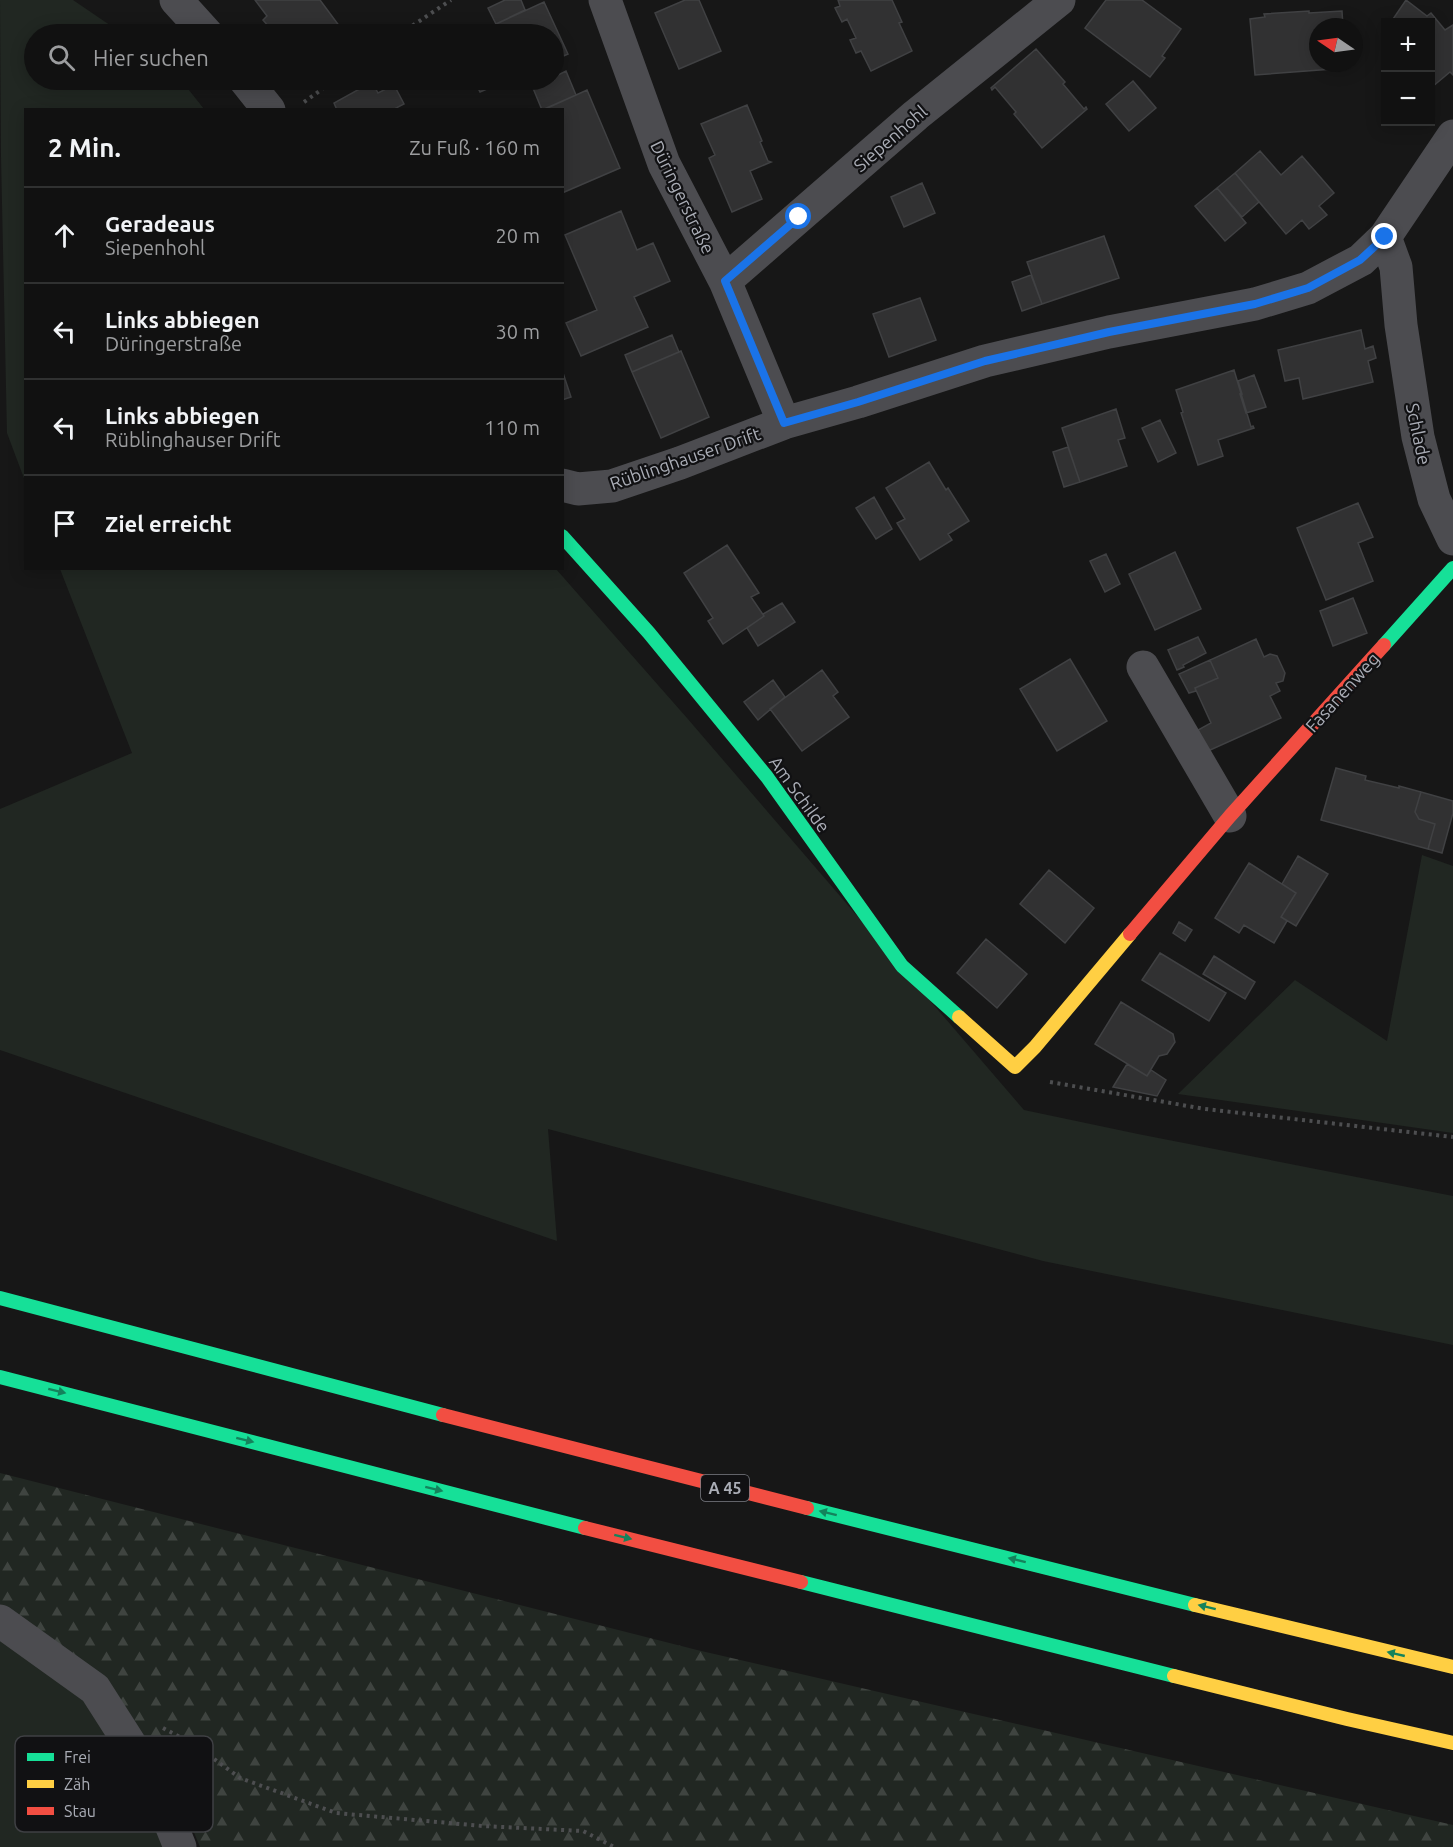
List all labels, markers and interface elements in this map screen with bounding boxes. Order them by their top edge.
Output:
north arrow [1309,18,1363,72]
map controls [1381,18,1435,126]
button: + [1381,18,1435,72]
search box [24,24,564,90]
icon: search [45,41,78,74]
text: Hier suchen [93,45,209,70]
button: − [1381,72,1435,126]
street label: Siepenhohl [849,101,931,175]
text: 2 Min. [48,133,121,162]
text: Zu Fuß · 160 m [409,136,540,159]
street label: Düringerstraße [647,137,719,257]
route start [785,203,811,229]
text: Geradeaus [105,211,215,236]
icon: ahead [48,219,81,252]
route end [1371,223,1397,249]
text: 20 m [496,224,540,247]
text: Siepenhohl [105,236,205,259]
text: Links abbiegen [105,307,260,332]
icon: left [48,315,81,348]
text: 30 m [496,320,540,343]
text: Düringerstraße [105,332,242,355]
street label: Schlade [1403,401,1435,467]
text: Links abbiegen [105,403,260,428]
icon: left [48,411,81,444]
text: 110 m [484,416,540,439]
street label: Rüblinghauser Drift [607,423,763,493]
text: Rüblinghauser Drift [105,428,281,451]
icon: arrive [48,507,81,540]
text: Ziel erreicht [105,511,232,536]
street label: Fasanenweg [1301,648,1383,736]
street label: Am Schilde [766,752,834,836]
one-way arrow [47,1387,66,1397]
one-way arrow [237,1436,255,1445]
road number: A 45 [701,1475,749,1501]
one-way arrow [425,1484,443,1494]
one-way arrow [819,1508,837,1518]
one-way arrow [614,1533,632,1543]
one-way arrow [1008,1555,1027,1565]
one-way arrow [1197,1602,1216,1612]
one-way arrow [1386,1649,1405,1658]
legend [15,1736,213,1832]
text: Frei [64,1748,91,1766]
text: Zäh [64,1775,90,1793]
text: Stau [64,1802,96,1820]

